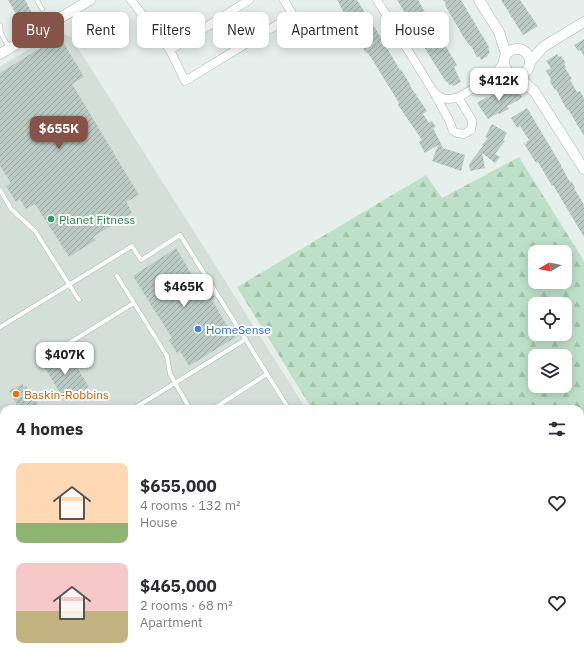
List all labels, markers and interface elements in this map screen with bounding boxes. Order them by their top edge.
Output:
chip: Buy [12,12,64,48]
chip: Rent [72,12,129,48]
chip: Filters [137,12,205,48]
chip: New [213,12,269,48]
chip: Apartment [277,12,373,48]
chip: House [381,12,449,48]
pin: $412K [471,68,527,102]
text: $412K [479,72,519,89]
pin: $655K [31,116,87,150]
text: $655K [39,120,79,137]
place label: Planet Fitness [59,212,135,227]
marker: Planet Fitness [46,214,56,224]
north arrow [528,245,572,289]
map controls [528,245,572,393]
pin: $465K [156,274,212,308]
text: $465K [164,278,204,295]
button: locate [528,297,572,341]
place label: HomeSense [206,322,271,337]
marker: HomeSense [193,324,203,334]
pin: $407K [37,342,93,376]
text: $407K [45,346,85,363]
button: layers [528,349,572,393]
place label: Baskin-Robbins [24,387,109,402]
marker: Baskin-Robbins [11,389,21,399]
text: 4 homes [16,418,83,440]
icon: filters [546,418,568,440]
text: $655,000 [140,475,217,497]
icon: home [48,479,96,527]
icon: heart [546,492,568,514]
text: 4 rooms · 132 m² [140,497,241,514]
text: House [140,514,177,531]
text: $465,000 [140,575,217,597]
icon: home [48,579,96,627]
icon: heart [546,592,568,614]
text: 2 rooms · 68 m² [140,597,233,614]
text: Apartment [140,614,203,631]

